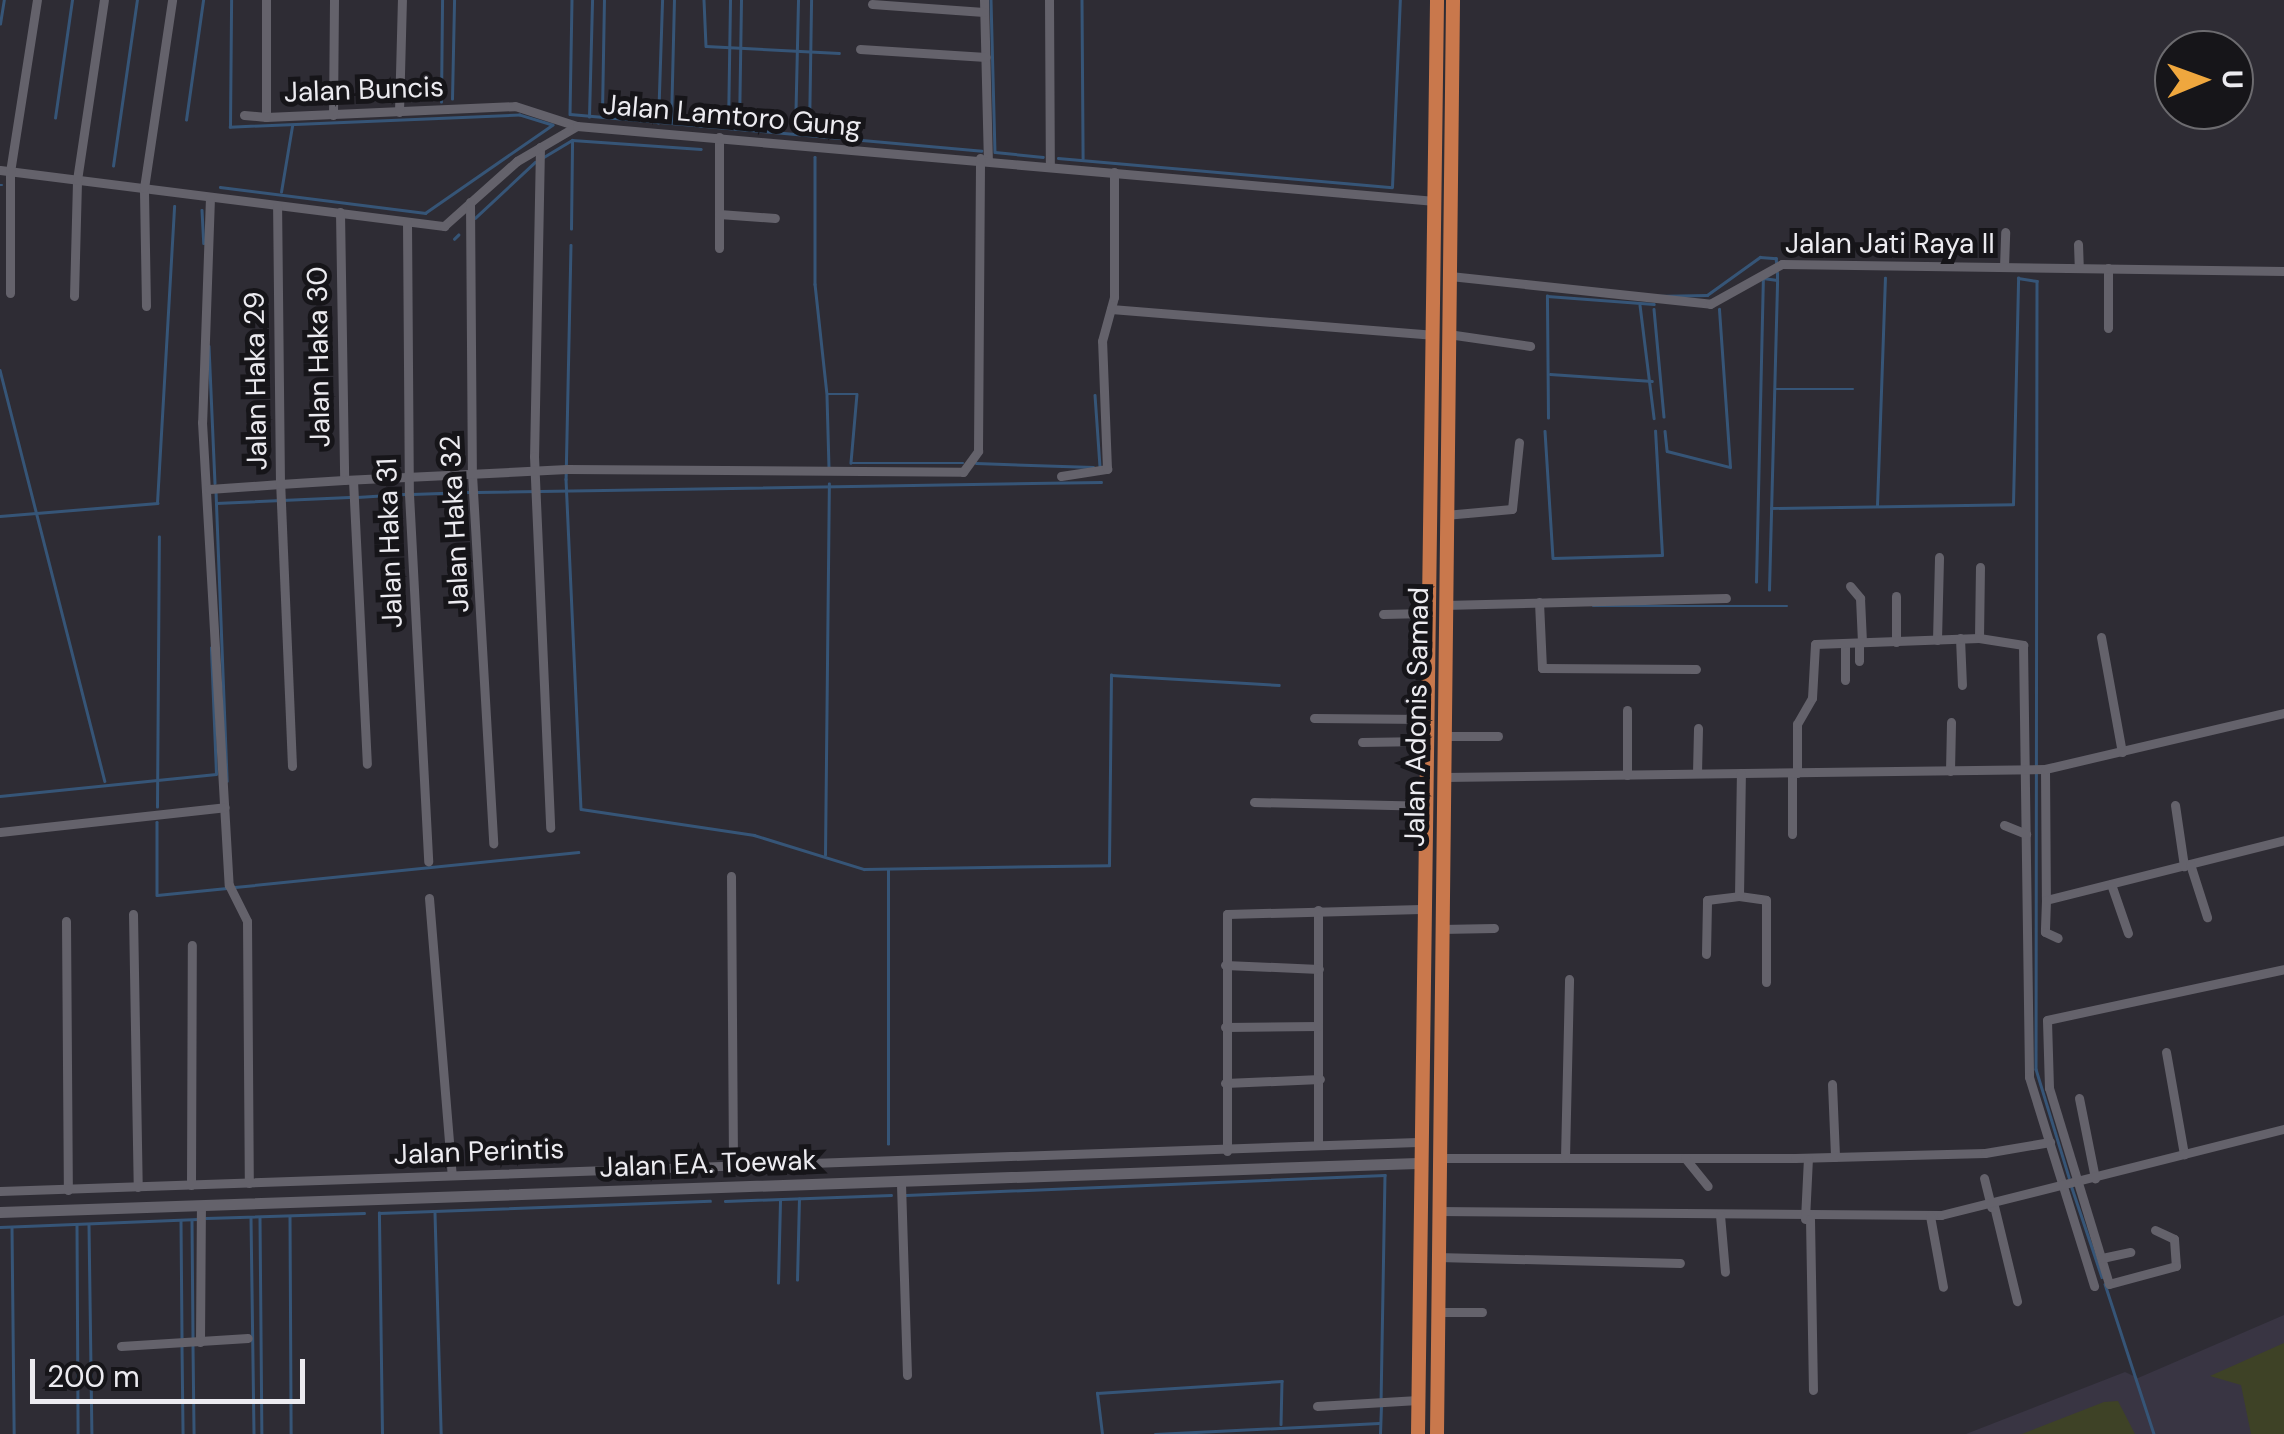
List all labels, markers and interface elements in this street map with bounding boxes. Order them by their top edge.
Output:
north arrow [2154,30,2254,130]
street label: Jalan Buncis [283,70,445,110]
text: U [2214,70,2251,89]
street label: Jalan Lamtoro Gung [601,88,863,144]
street label: Jalan Jati Raya II [1785,227,1995,261]
street label: Jalan Haka 30 [301,266,337,448]
street label: Jalan Haka 29 [238,291,274,471]
street label: Jalan Haka 32 [434,434,476,614]
street label: Jalan Haka 31 [370,457,410,629]
street label: Jalan Adonis Samad [1398,587,1436,847]
street label: Jalan Perintis [393,1132,565,1172]
street label: Jalan EA. Toewak [599,1143,817,1185]
scale bar [35,1339,310,1401]
text: 200 m [47,1357,140,1396]

